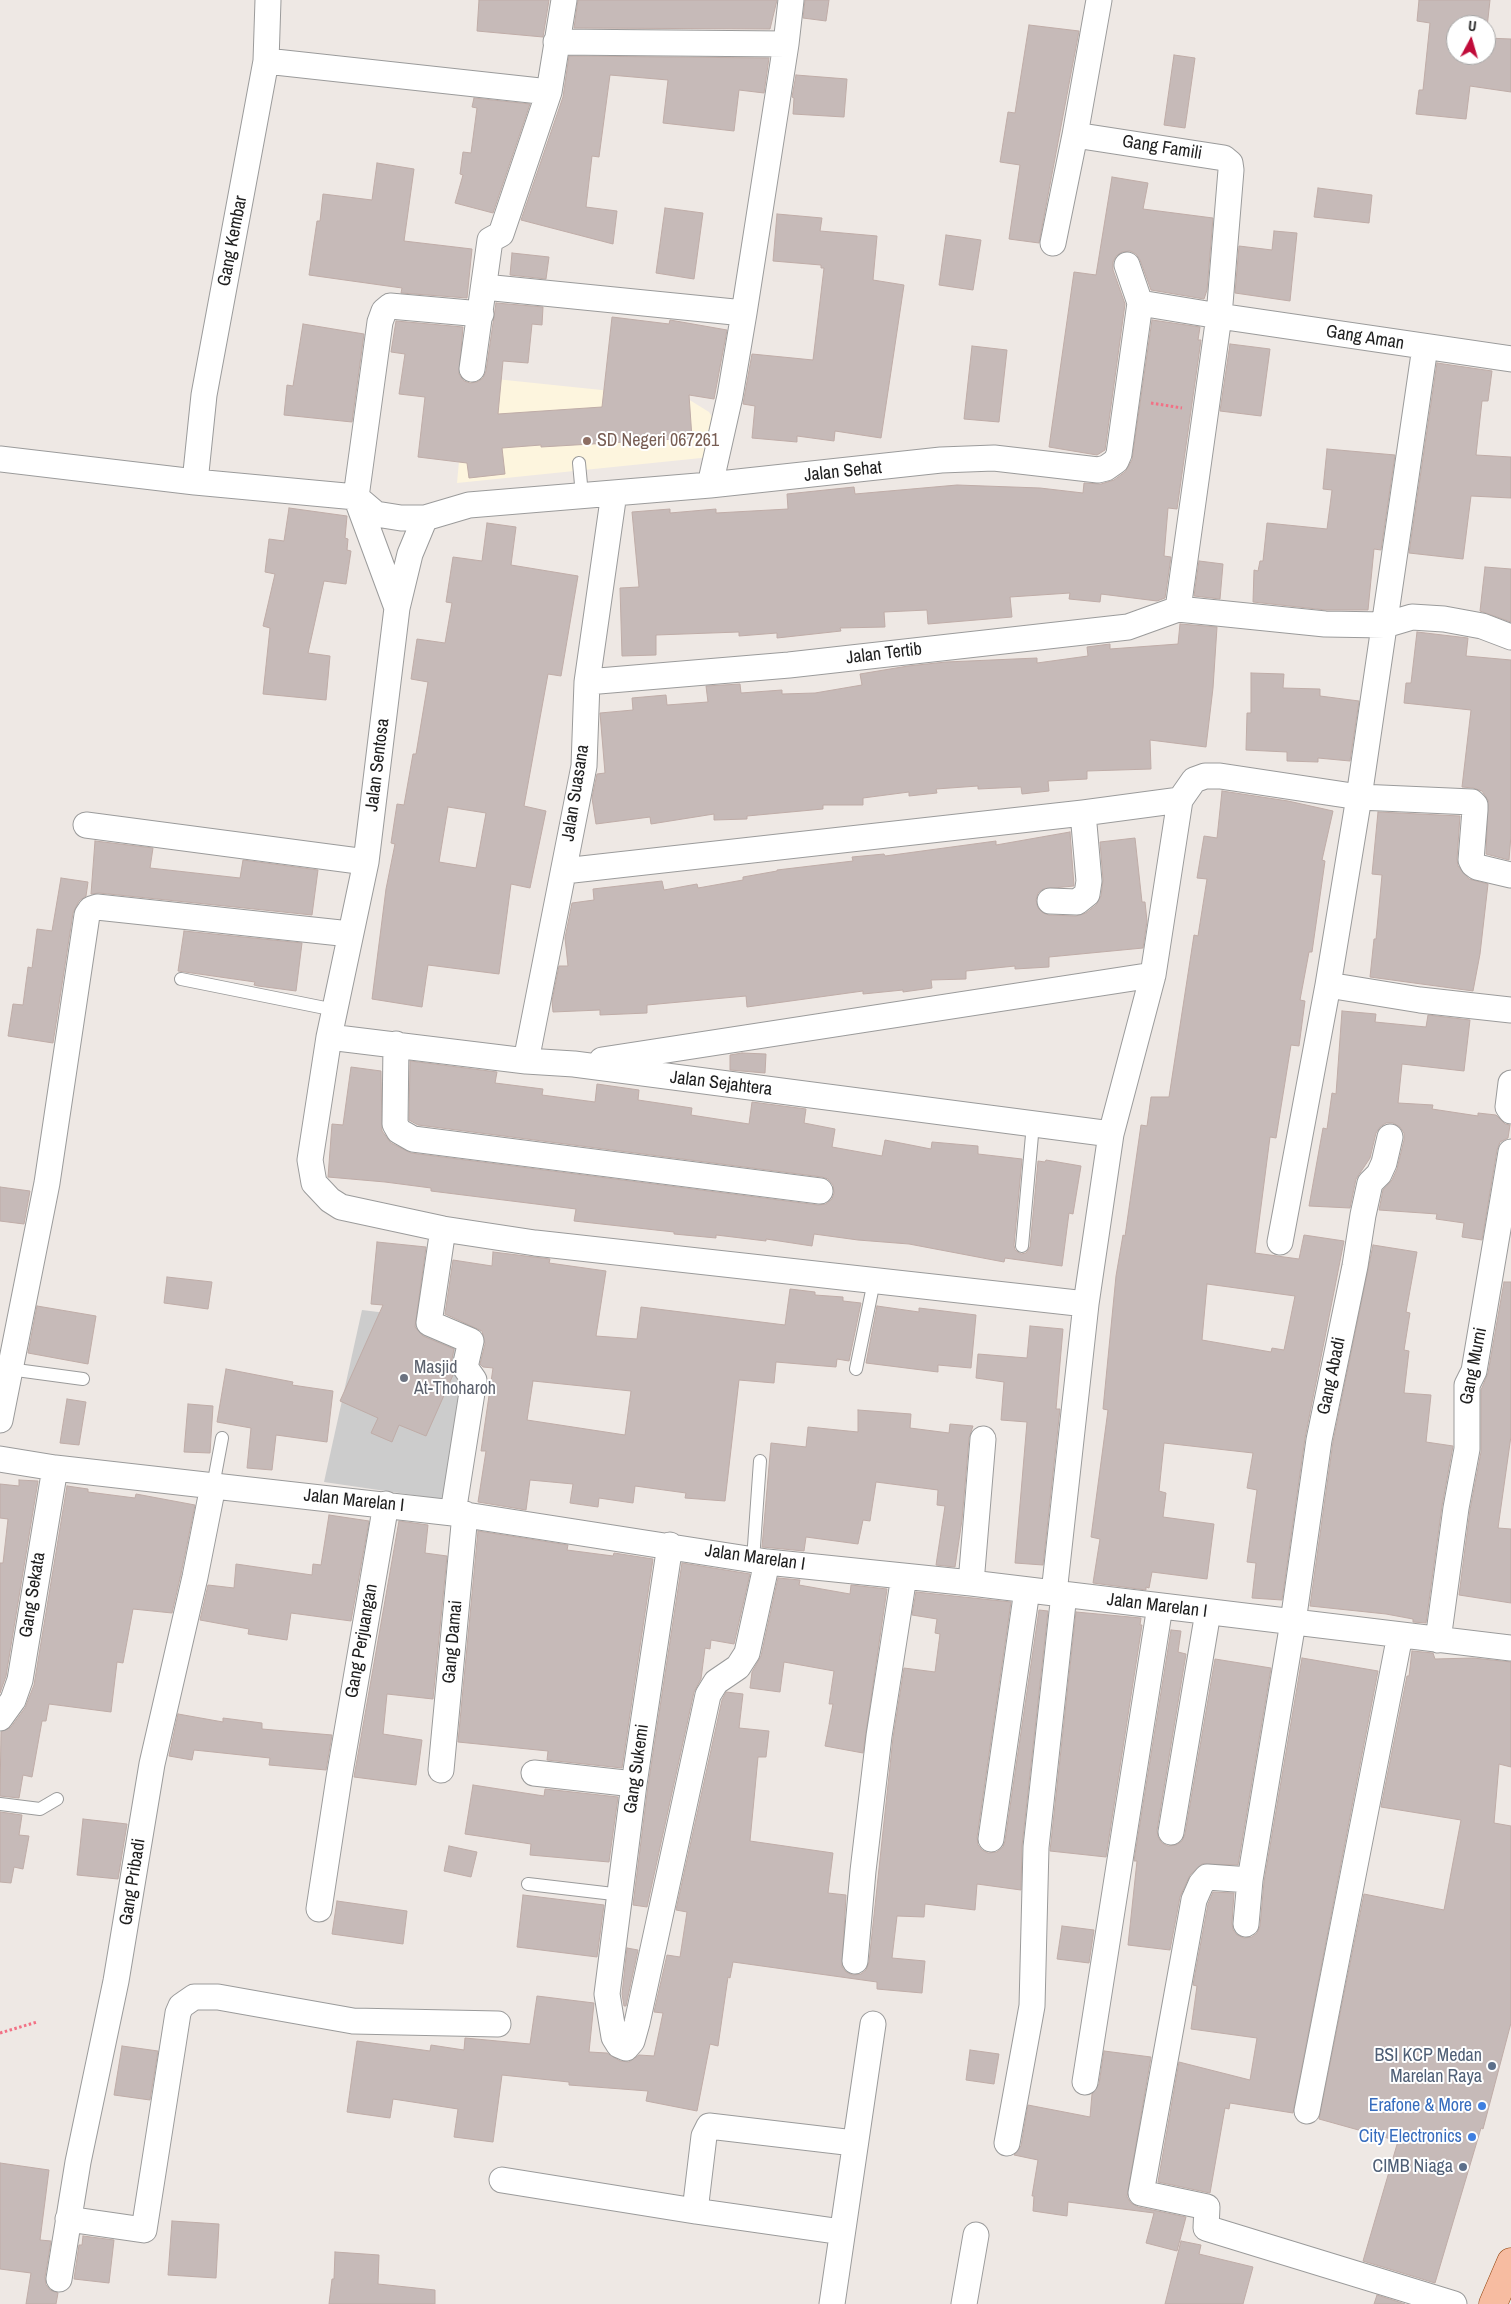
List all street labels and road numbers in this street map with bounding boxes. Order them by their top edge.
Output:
street label: Gang Famili [1121,131,1203,165]
street label: Gang Kembar [214,194,252,288]
street label: Gang Aman [1324,321,1406,355]
street label: Jalan Sehat [803,457,883,487]
street label: Jalan Tertib [845,639,923,669]
street label: Jalan Sentosa [362,717,394,813]
street label: Jalan Suasana [558,743,594,843]
street label: Jalan Sejahtera [669,1067,773,1101]
street label: Gang Murni [1456,1326,1492,1406]
street label: Gang Abadi [1313,1335,1351,1417]
street label: Jalan Marelan I [303,1485,405,1517]
street label: Jalan Marelan I [704,1540,806,1576]
street label: Gang Sekata [16,1551,50,1639]
street label: Gang Perjuangan [341,1582,383,1700]
street label: Jalan Marelan I [1106,1589,1208,1623]
street label: Gang Damai [439,1599,467,1685]
street label: Gang Sukemi [620,1723,654,1815]
street label: Gang Pribadi [115,1837,151,1927]

